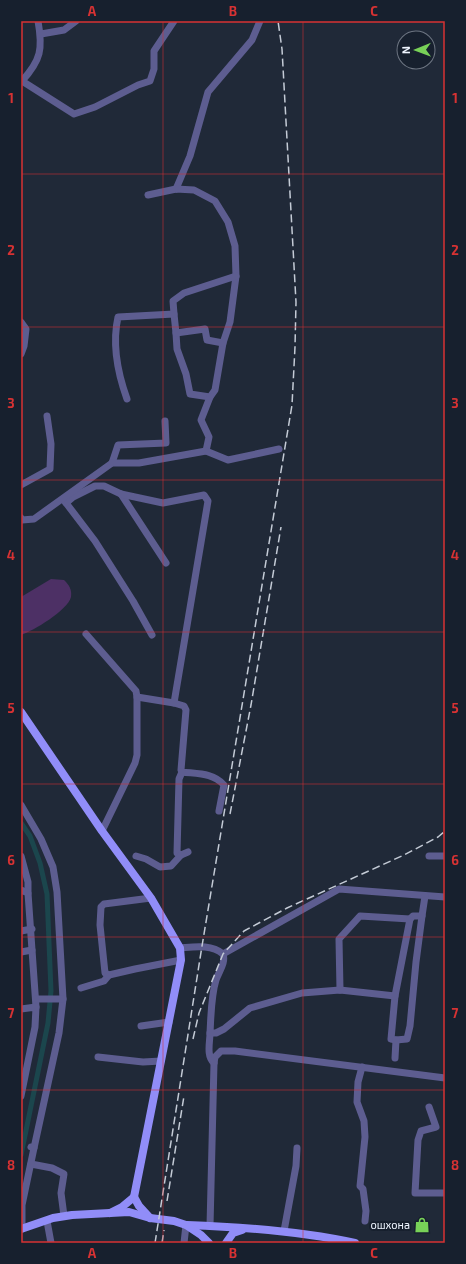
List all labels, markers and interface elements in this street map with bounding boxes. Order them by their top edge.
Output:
text: A [88,3,97,19]
text: B [229,3,237,19]
text: C [370,3,378,19]
north arrow [396,30,436,70]
text: N [399,46,412,54]
text: 1 [8,90,14,106]
text: 1 [452,90,458,106]
text: 2 [7,242,15,258]
text: 2 [451,242,459,258]
text: 3 [7,395,15,411]
text: 3 [451,395,459,411]
text: 4 [7,547,15,563]
text: 4 [451,547,459,563]
text: 5 [7,700,15,716]
text: 5 [451,700,459,716]
text: 6 [7,852,15,868]
text: 6 [451,852,459,868]
text: 7 [8,1005,15,1021]
text: 7 [452,1005,459,1021]
text: 8 [7,1157,15,1173]
text: 8 [451,1157,459,1173]
shop icon: ошхона [413,1216,431,1234]
place label: ошхона [370,1218,410,1231]
text: A [88,1245,97,1261]
text: B [229,1245,237,1261]
text: C [370,1245,378,1261]

